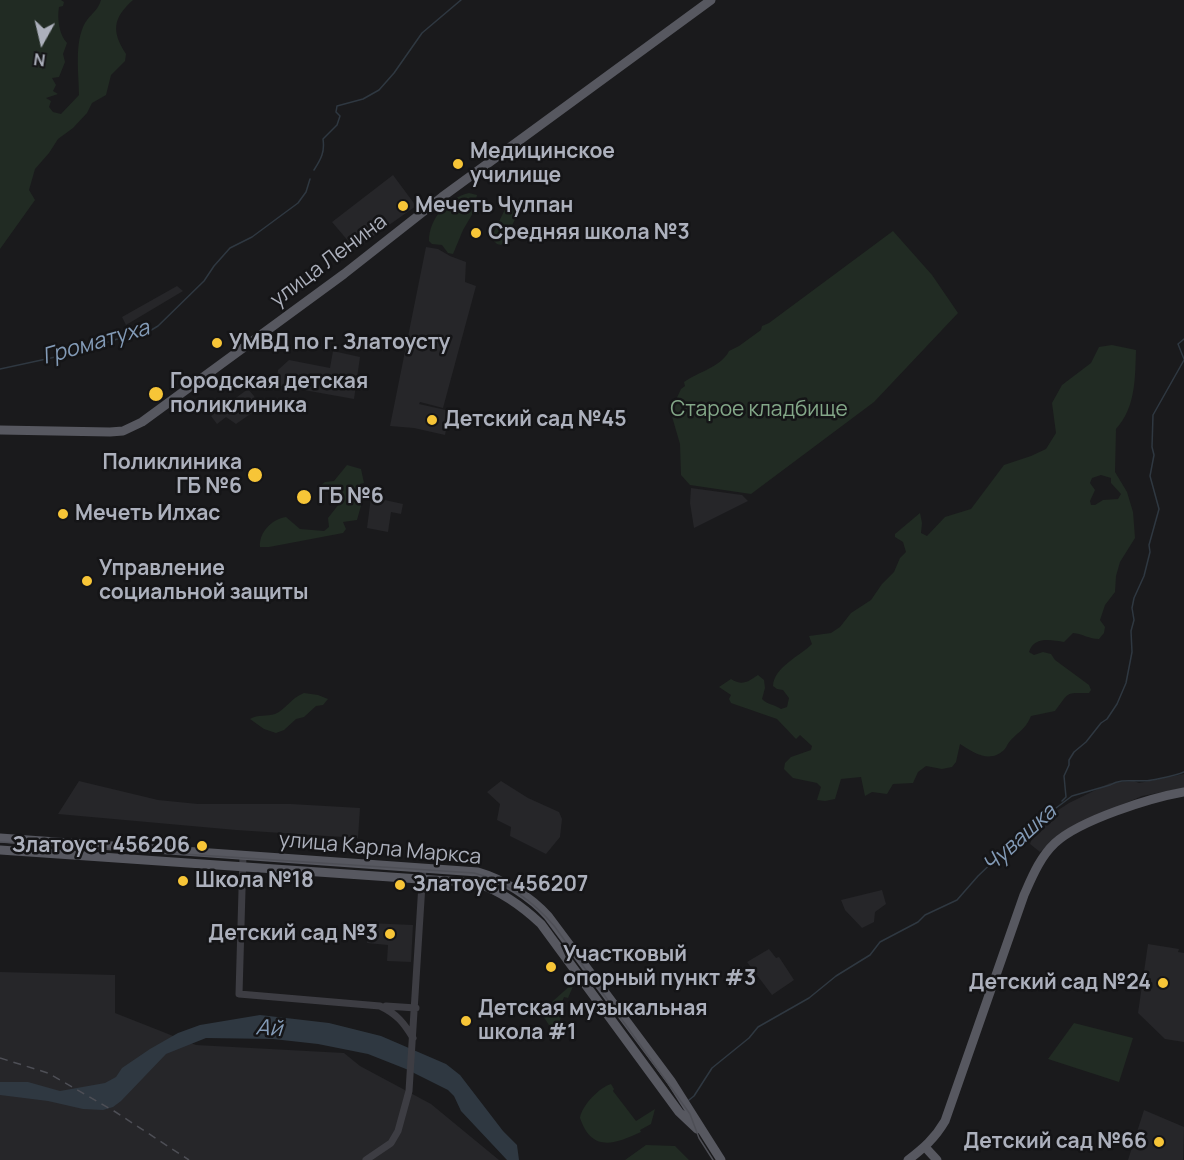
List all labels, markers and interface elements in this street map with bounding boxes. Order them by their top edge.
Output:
north arrow [12,12,72,72]
text: N [32,48,47,72]
place label: Медицинское училище [470,139,615,189]
marker: Медицинское училище [451,157,465,171]
place label: Мечеть Чулпан [415,193,573,219]
marker: Мечеть Чулпан [396,199,410,213]
street label: улица Ленина [266,209,392,313]
place label: Средняя школа №3 [488,220,690,246]
marker: Средняя школа №3 [469,226,483,240]
water label: Громатуха [39,315,153,371]
place label: УМВД по г. Златоусту [229,330,450,356]
marker: УМВД по г. Златоусту [210,336,224,350]
place label: Городская детская поликлиника [170,369,368,419]
marker: Городская детская поликлиника [147,385,165,403]
park label: Старое кладбище [670,397,848,423]
place label: Детский сад №45 [444,407,627,433]
marker: Детский сад №45 [425,413,439,427]
place label: Поликлиника ГБ №6 [103,450,242,500]
marker: Поликлиника ГБ №6 [246,466,264,484]
place label: ГБ №6 [318,484,384,510]
marker: ГБ №6 [295,488,313,506]
place label: Мечеть Илхас [75,501,220,527]
marker: Мечеть Илхас [56,507,70,521]
place label: Управление социальной защиты [99,556,309,606]
marker: Управление социальной защиты [80,574,94,588]
water label: Чувашка [978,799,1062,879]
street label: улица Карла Маркса [278,828,482,870]
place label: Златоуст 456206 [12,833,190,859]
marker: Златоуст 456206 [195,839,209,853]
place label: Школа №18 [195,868,314,894]
place label: Златоуст 456207 [412,872,588,898]
marker: Школа №18 [176,874,190,888]
marker: Златоуст 456207 [393,878,407,892]
place label: Детский сад №3 [208,921,378,947]
marker: Детский сад №3 [383,927,397,941]
place label: Участковый опорный пункт #3 [563,942,756,992]
marker: Участковый опорный пункт #3 [544,960,558,974]
place label: Детский сад №24 [969,970,1151,996]
marker: Детский сад №24 [1156,976,1170,990]
place label: Детская музыкальная школа #1 [478,996,708,1046]
marker: Детская музыкальная школа #1 [459,1014,473,1028]
water label: Ай [255,1015,283,1043]
place label: Детский сад №66 [963,1129,1147,1155]
marker: Детский сад №66 [1152,1135,1166,1149]

